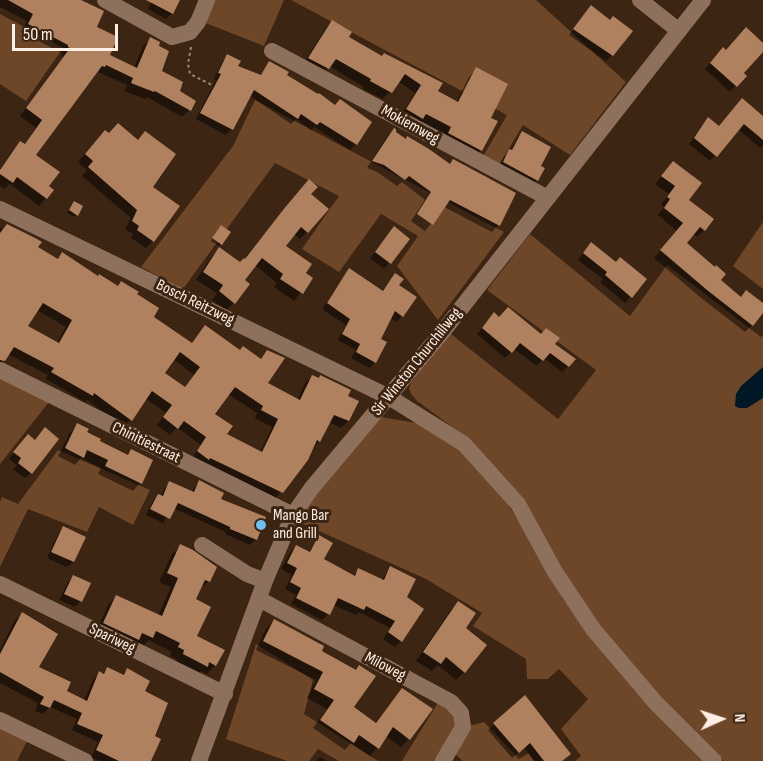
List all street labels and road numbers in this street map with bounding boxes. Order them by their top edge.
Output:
street label: Mokiemweg [378,101,442,149]
street label: Bosch Reitzweg [153,276,237,330]
street label: Sir Winston Churchillweg [368,304,466,420]
street label: Chinitiestraat [109,418,183,468]
street label: Spariweg [86,620,138,658]
street label: Miloweg [361,648,409,686]

